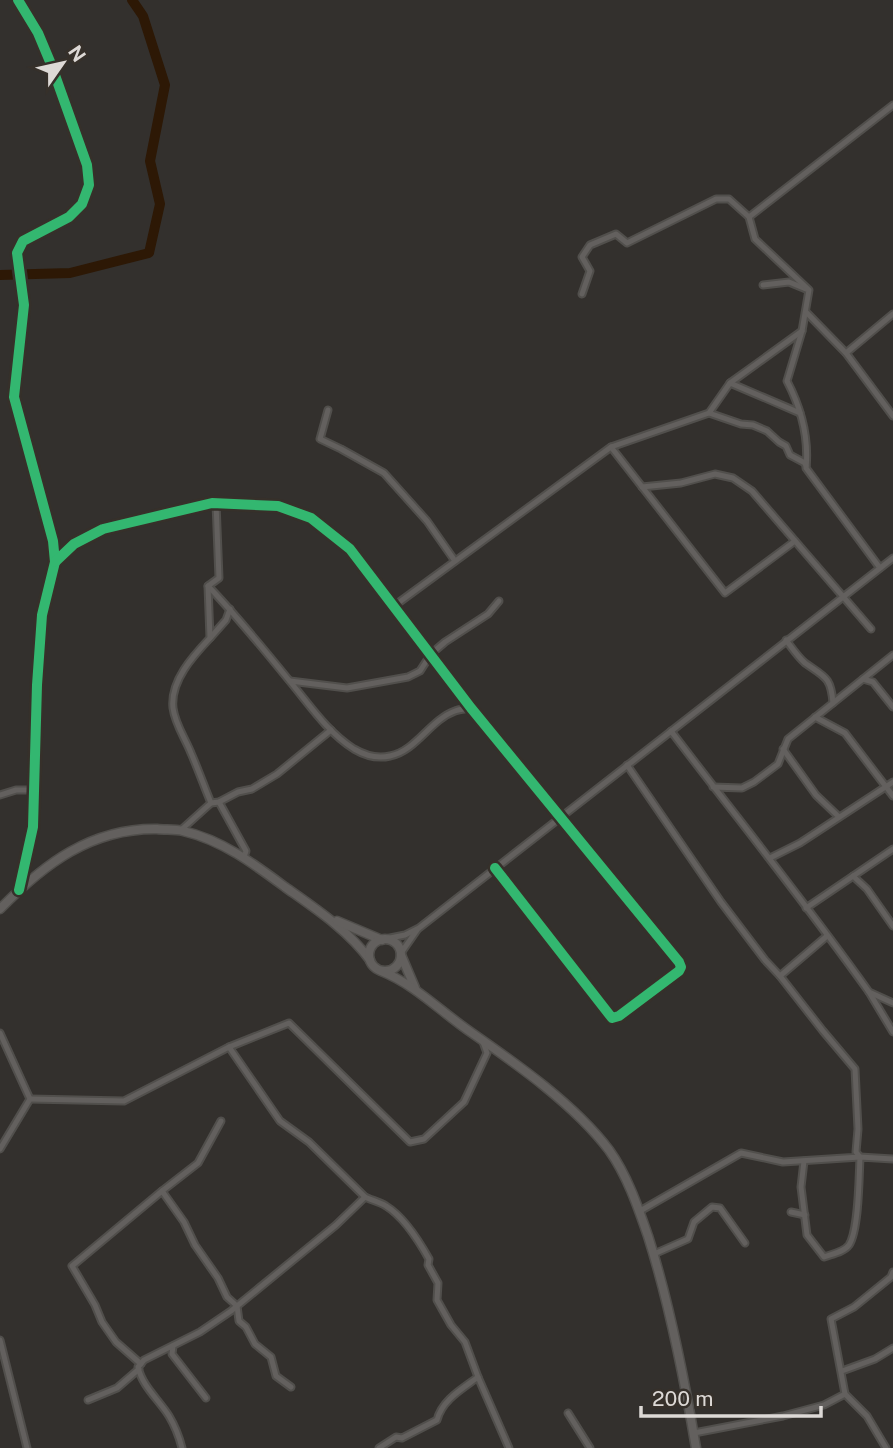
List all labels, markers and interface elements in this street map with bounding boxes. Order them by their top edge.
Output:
north arrow [28,28,98,98]
text: N [64,41,90,66]
scale bar [641,1374,821,1418]
text: 200 m [652,1386,713,1411]

